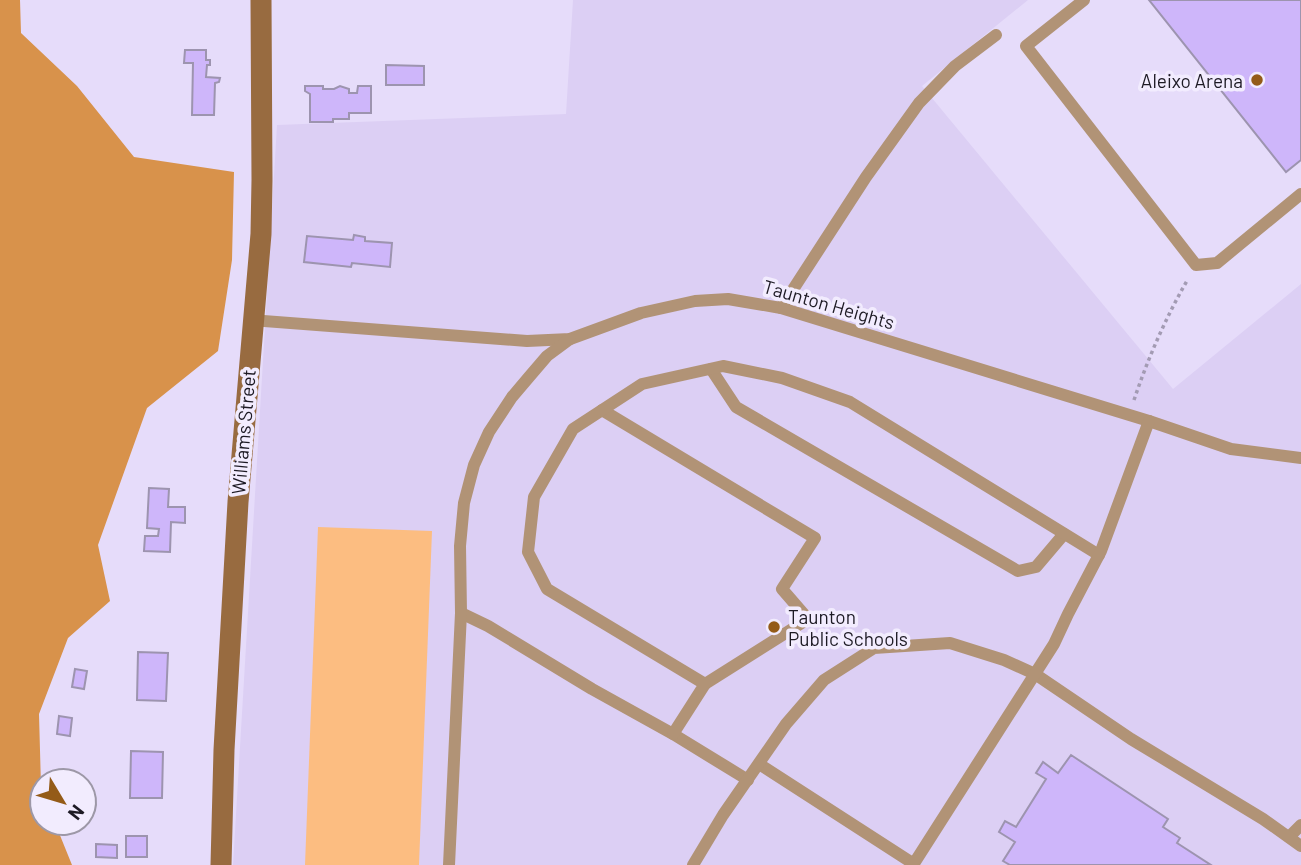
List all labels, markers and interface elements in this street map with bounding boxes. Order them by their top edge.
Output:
place label: Aleixo Arena [1141,69,1243,92]
marker: Aleixo Arena [1249,72,1265,88]
street label: Taunton Heights [761,274,897,334]
street label: Williams Street [226,369,260,495]
place label: Taunton Public Schools [788,605,908,650]
marker: Taunton Public Schools [766,619,782,635]
north arrow [28,767,98,837]
text: N [64,801,90,825]

